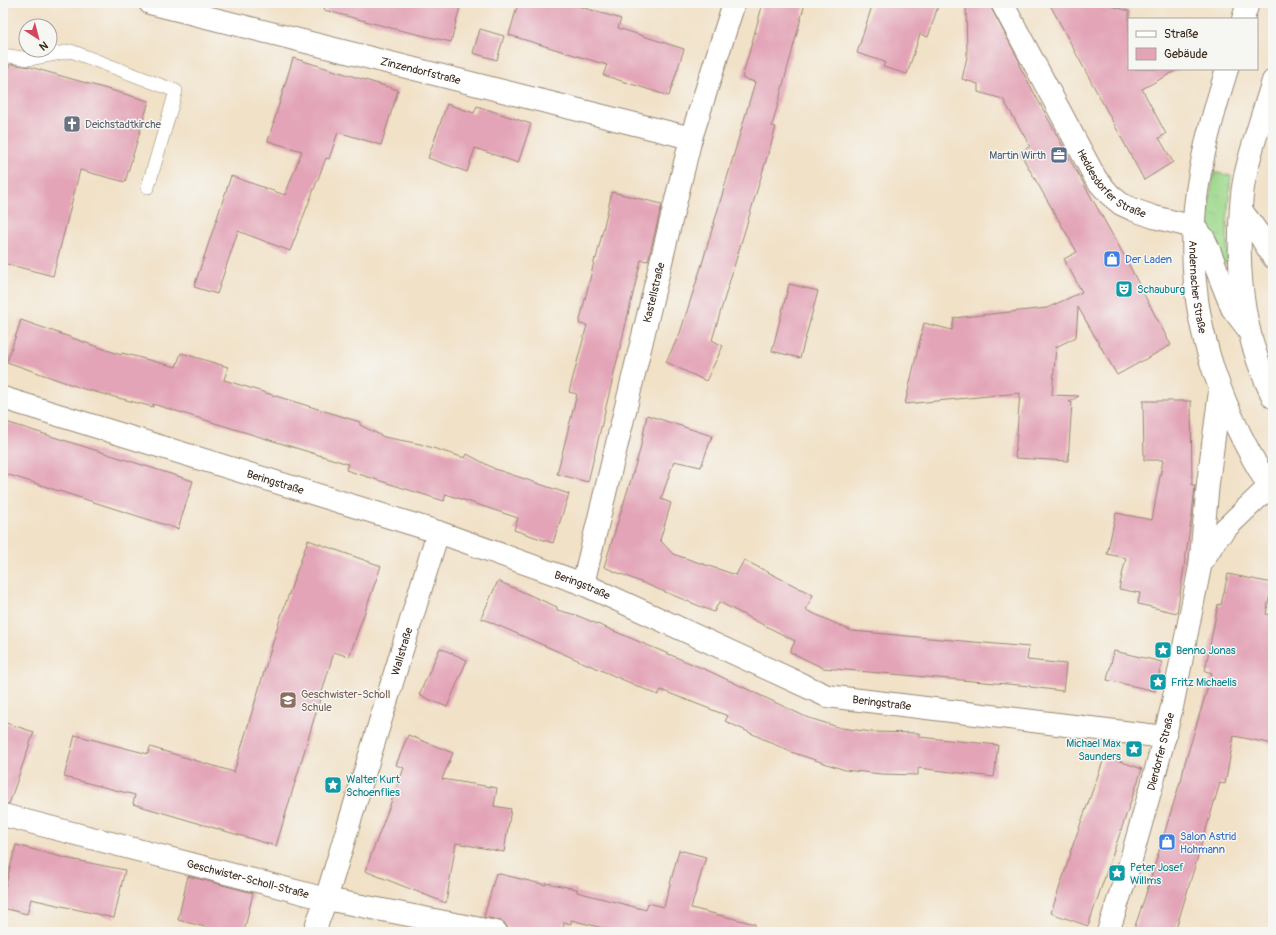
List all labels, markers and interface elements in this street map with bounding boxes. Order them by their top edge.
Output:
north arrow [18,18,58,58]
legend [1128,18,1258,70]
text: Straße [1164,27,1198,42]
text: N [36,38,50,53]
text: Gebäude [1164,47,1208,62]
street label: Zinzendorfstraße [379,54,463,87]
church icon: Deichstadtkirche [62,114,82,134]
place label: Deichstadtkirche [85,118,162,131]
office icon: Martin Wirth [1049,145,1069,165]
street label: Heddesdorfer Straße [1075,147,1148,220]
place label: Martin Wirth [989,149,1046,162]
street label: Andernacher Straße [1187,240,1210,335]
shop icon: Der Laden [1102,249,1122,269]
place label: Der Laden [1125,253,1172,266]
street label: Kastellstraße [640,260,667,324]
theatre icon: Schauburg [1114,279,1134,299]
place label: Schauburg [1137,283,1185,296]
street label: Beringstraße [245,467,306,497]
street label: Beringstraße [553,568,613,602]
street label: Wallstraße [388,625,415,677]
place icon: Benno Jonas [1153,640,1173,660]
place label: Benno Jonas [1176,644,1236,657]
place icon: Fritz Michaelis [1148,672,1168,692]
place label: Fritz Michaelis [1171,676,1237,689]
place label: Geschwister-Scholl Schule [301,688,390,714]
school or university icon: Geschwister-Scholl Schule [278,690,298,710]
street label: Beringstraße [852,693,913,713]
street label: Dierdorfer Straße [1144,711,1177,792]
place label: Michael Max Saunders [1066,737,1121,763]
place icon: Michael Max Saunders [1124,739,1144,759]
place label: Walter Kurt Schoenflies [346,773,400,799]
place icon: Walter Kurt Schoenflies [323,775,343,795]
place label: Salon Astrid Hohmann [1180,830,1236,856]
shop icon: Salon Astrid Hohmann [1157,832,1177,852]
street label: Geschwister-Scholl-Straße [185,857,311,901]
place label: Peter Josef Willms [1130,861,1184,887]
place icon: Peter Josef Willms [1107,863,1127,883]

